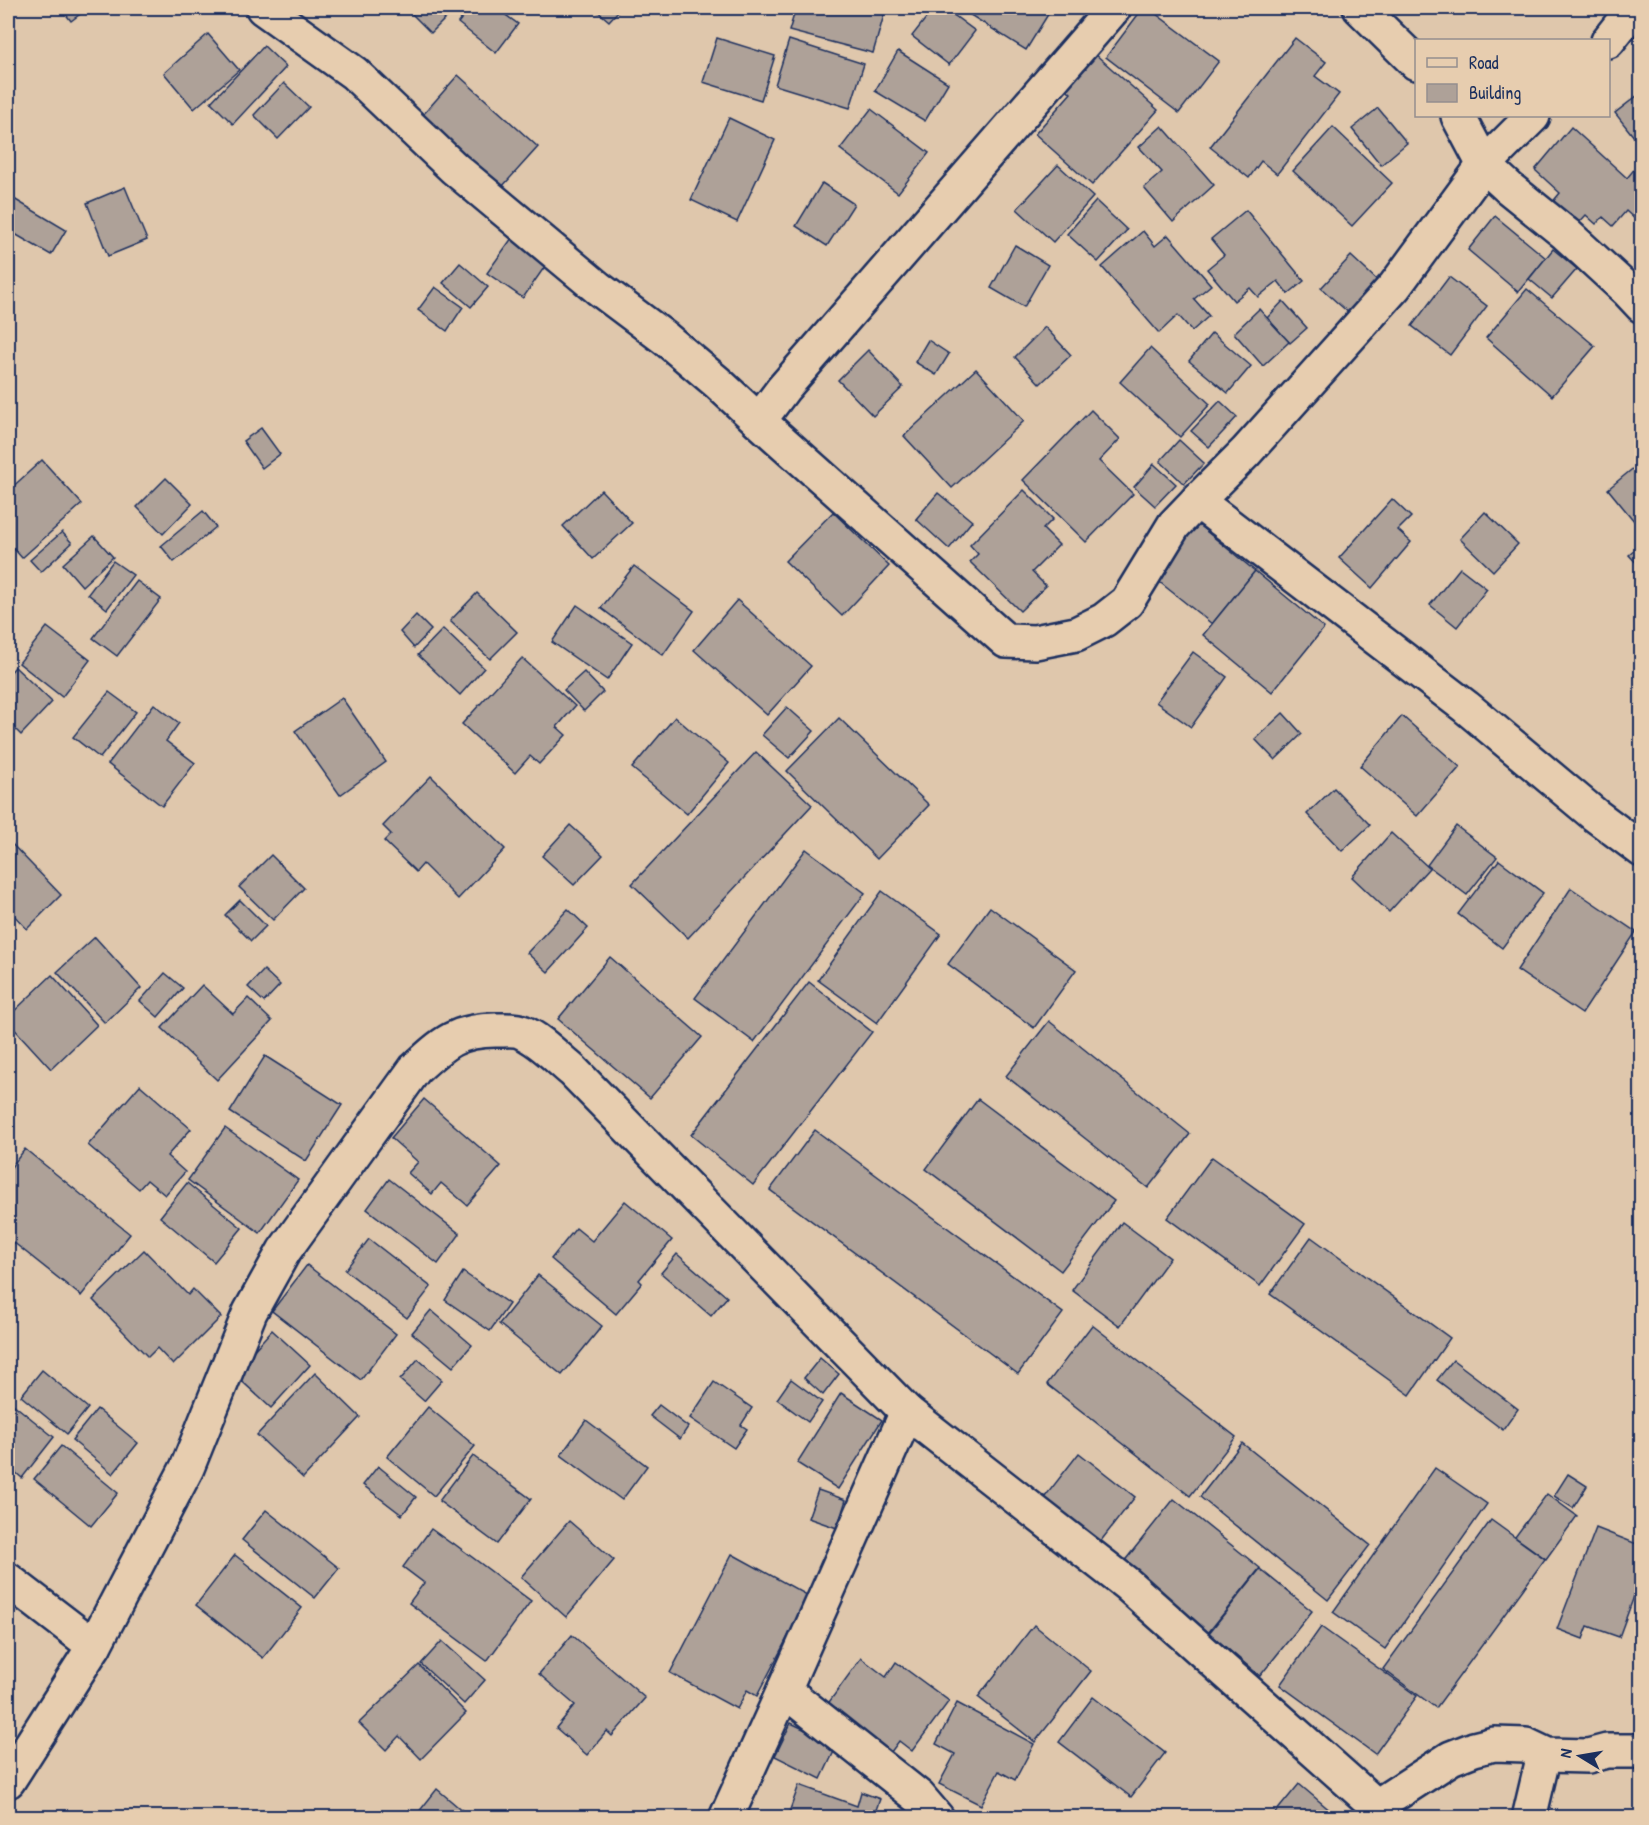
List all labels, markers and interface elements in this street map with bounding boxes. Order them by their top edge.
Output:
legend [1415,39,1610,117]
text: Road [1469,50,1499,75]
text: Building [1469,80,1521,105]
north arrow [1550,1726,1610,1786]
text: N [1554,1746,1577,1759]

